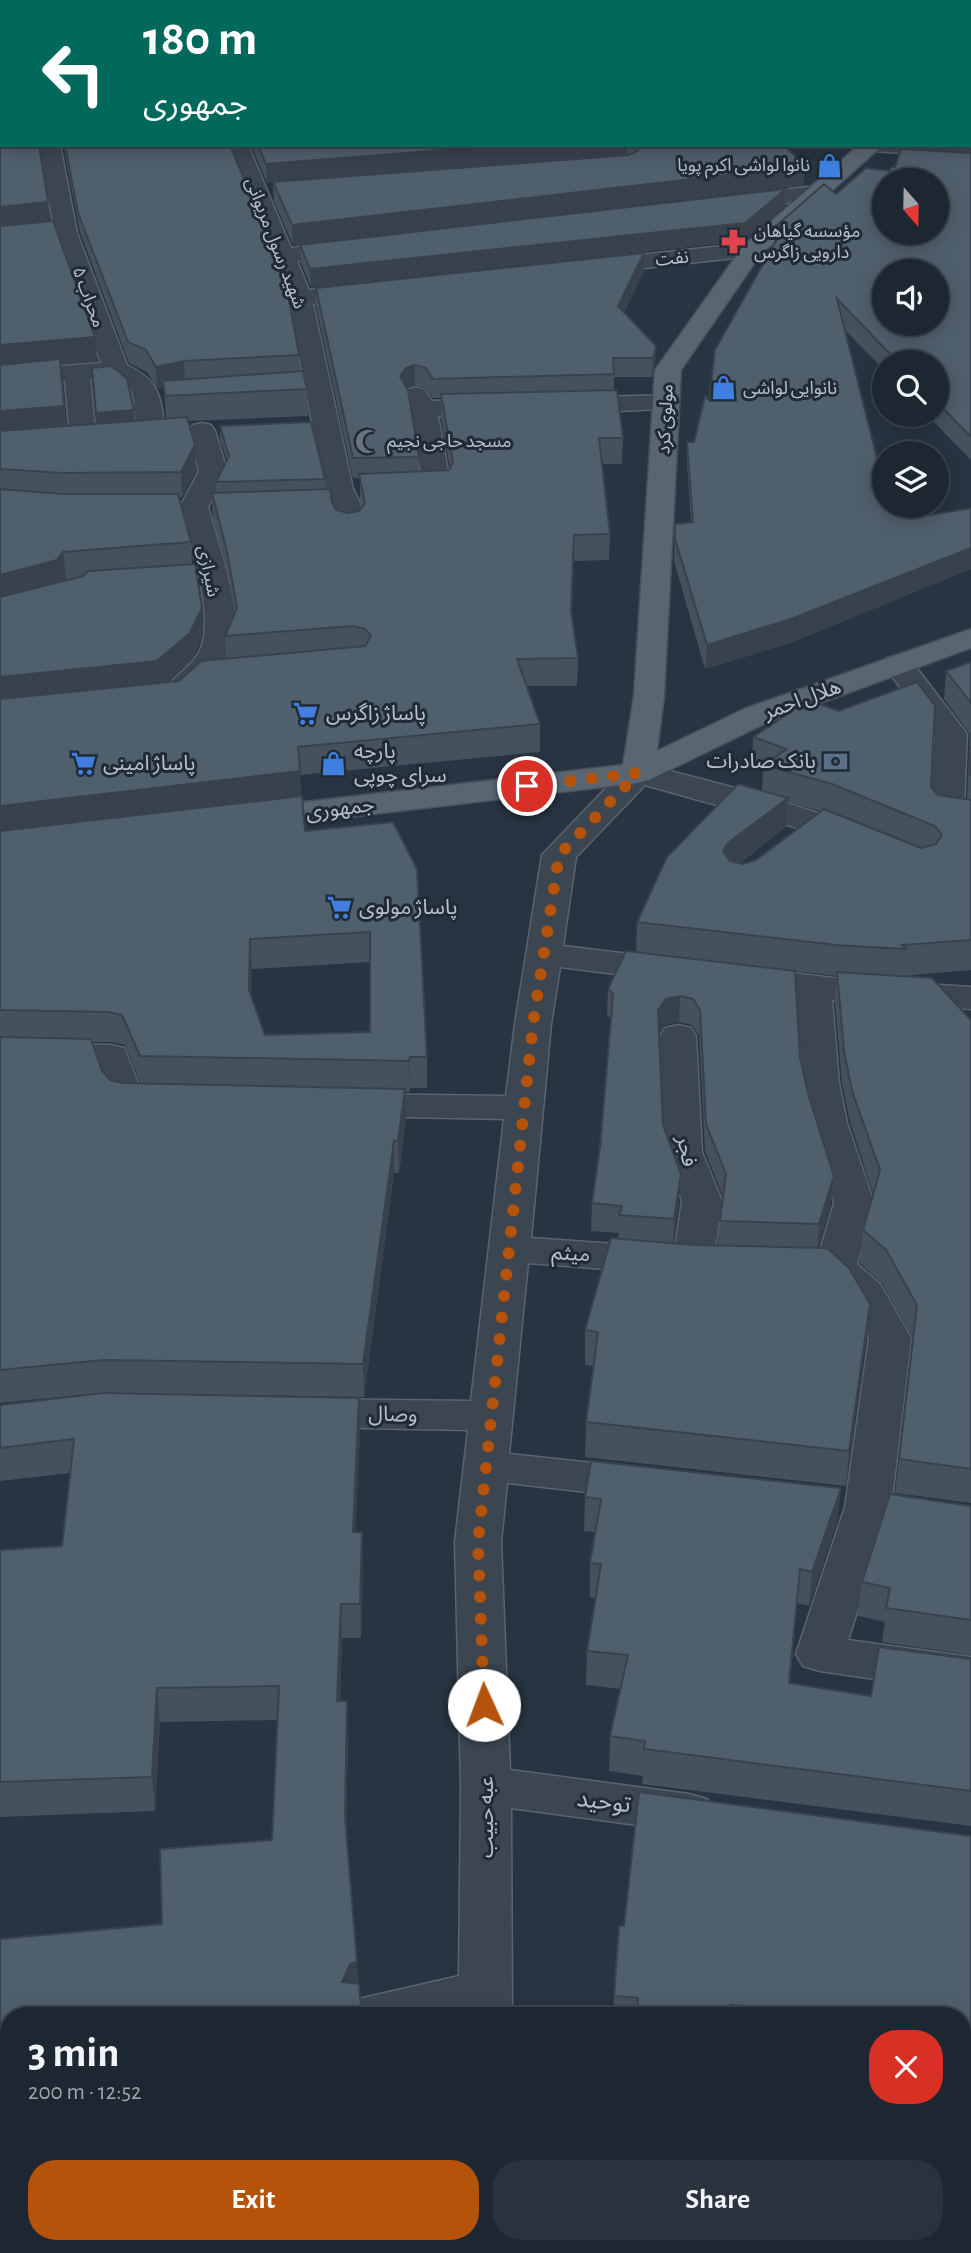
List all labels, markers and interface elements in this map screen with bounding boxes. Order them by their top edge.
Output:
text: 180 m [143,15,257,64]
icon: left [28,28,119,119]
text: جمهوری [143,88,248,120]
shop icon: نانوا لواشی اکرم پویا [816,151,844,179]
place label: نانوا لواشی اکرم پویا [677,157,810,179]
north arrow [872,168,948,245]
map controls [872,168,949,518]
street label: شهید رسول مریوانی [241,175,308,312]
place label: مؤسسه گیاهان دارویی زاگرس [754,222,860,263]
pharmacy icon: مؤسسه گیاهان دارویی زاگرس [720,227,748,255]
street label: نفت [655,248,690,270]
button: sound [872,259,949,336]
street label: محراب ۵ [68,265,107,330]
button: search [872,350,949,427]
shop icon: نانوایی لواشی [709,374,737,402]
place label: نانوایی لواشی [743,380,837,399]
street label: مولوی کرد [655,383,678,455]
mosque icon: مسجد حاجی نجیم [353,427,381,455]
place label: مسجد حاجی نجیم [387,433,512,454]
button: layers [872,441,949,518]
street label: شیرازی [193,544,222,599]
street label: هلال احمر [760,676,844,724]
supermarket icon: پاساژ زاگرس [292,699,320,727]
place label: پاساژ زاگرس [326,702,426,726]
place label: پارچه سرای چوپی [354,741,447,788]
bank icon: بانک صادرات [822,747,850,775]
supermarket icon: پاساژ امینی [69,749,97,777]
shop icon: پارچه سرای چوپی [320,749,348,777]
place label: بانک صادرات [707,751,816,773]
place label: پاساژ امینی [103,753,196,776]
pin [497,756,557,816]
icon: arrive [508,767,546,805]
street label: جمهوری [305,794,376,824]
supermarket icon: پاساژ مولوی [325,893,353,921]
place label: پاساژ مولوی [359,897,457,920]
street label: فجر [672,1133,700,1169]
street label: میثم [551,1242,591,1269]
street label: وصال [368,1404,418,1426]
position arrow [447,1668,521,1742]
street label: عبه حبیب [476,1776,497,1858]
street label: توحید [575,1787,632,1818]
button: close [869,2030,943,2104]
text: 3 min [28,2032,120,2074]
text: 200 m · 12:52 [28,2081,142,2104]
button: Exit [28,2160,479,2240]
button: Share [493,2160,943,2240]

